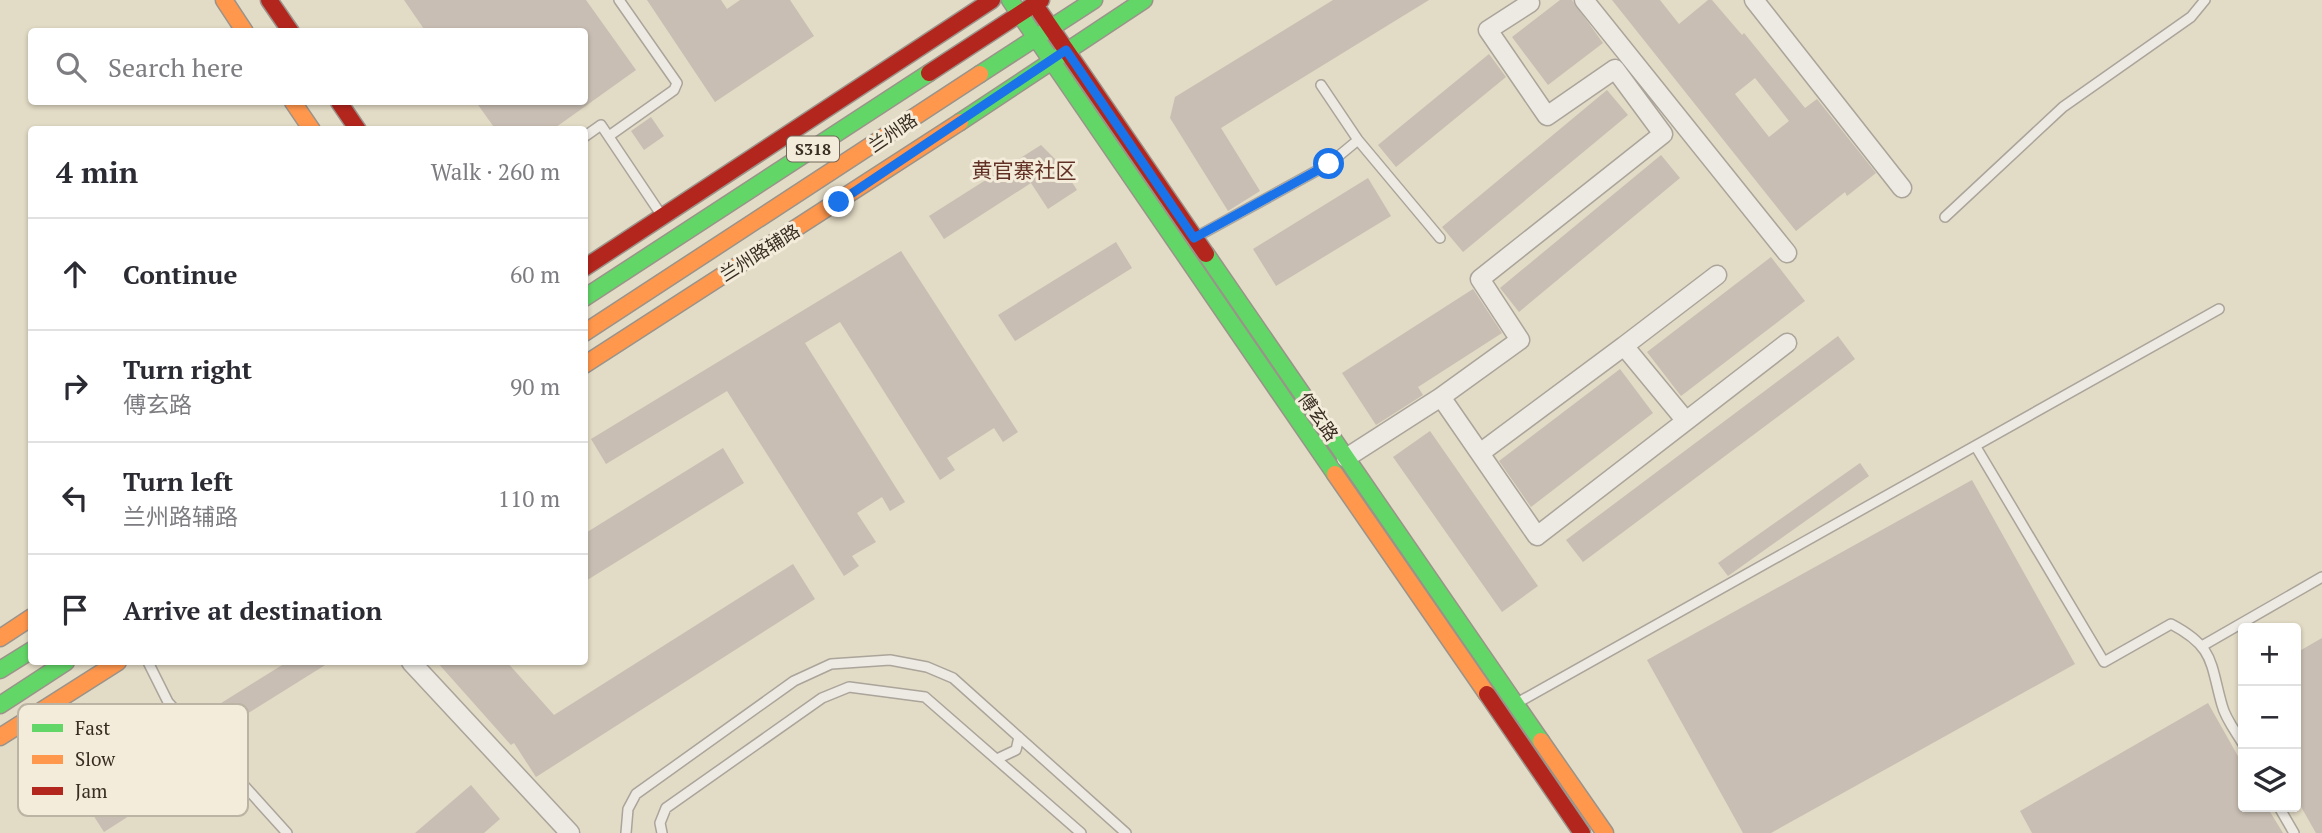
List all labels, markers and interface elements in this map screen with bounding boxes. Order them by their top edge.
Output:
search box [28,28,588,105]
icon: search [52,48,90,86]
text: Search here [108,50,243,84]
street label: 兰州路 [863,107,922,157]
road number: S318 [787,136,839,162]
route start [1313,148,1344,179]
text: 4 min [56,152,138,192]
text: Walk · 260 m [431,156,560,187]
district label: 黄官寨社区 [972,156,1077,184]
route end [823,186,854,217]
street label: 兰州路辅路 [715,218,804,286]
icon: ahead [56,255,94,293]
text: Continue [123,257,237,291]
text: 60 m [510,259,560,290]
text: Turn right [123,352,252,386]
icon: right [56,367,94,405]
text: 90 m [510,371,560,402]
street label: 傅玄路 [1294,387,1344,445]
text: 傅玄路 [123,389,192,420]
text: Turn left [123,464,233,498]
icon: left [56,479,94,517]
text: 110 m [498,483,560,514]
text: 兰州路辅路 [123,501,238,532]
icon: arrive [56,591,94,629]
text: Arrive at destination [123,593,382,627]
map controls [2238,623,2301,812]
button: + [2238,623,2301,686]
button: − [2238,686,2301,749]
legend [18,704,248,816]
text: Fast [75,715,110,740]
text: Slow [75,746,116,771]
button: layers [2238,749,2301,812]
text: Jam [75,778,108,803]

